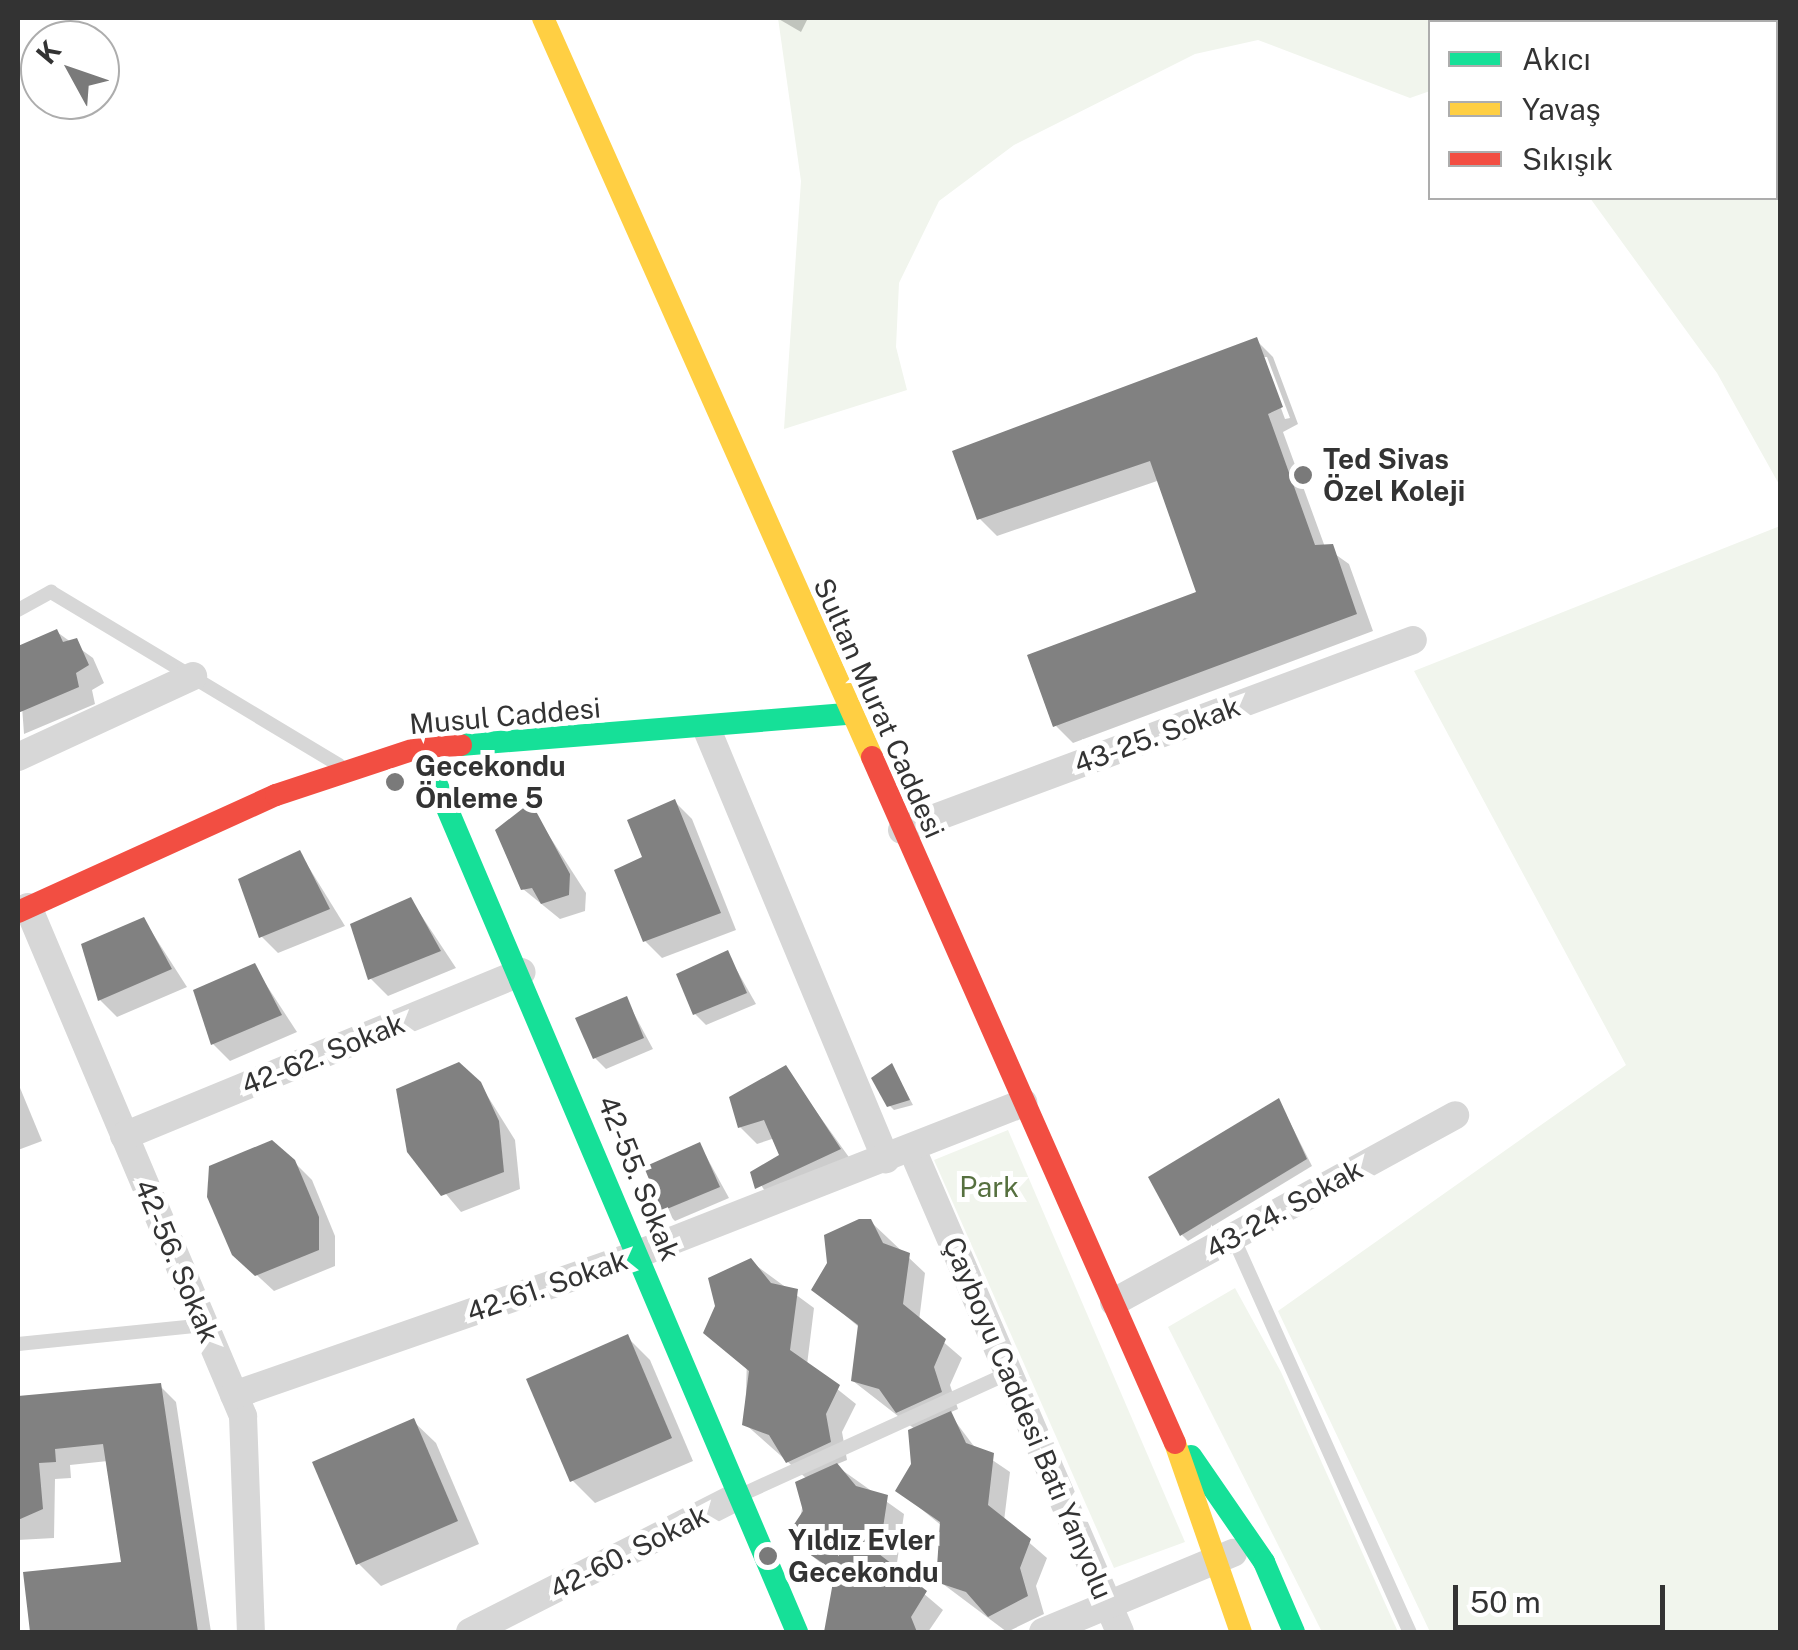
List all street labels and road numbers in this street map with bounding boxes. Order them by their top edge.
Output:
street label: Sultan Murat Caddesi [807,573,951,843]
street label: 43-25. Sokak [1069,689,1245,781]
street label: Musul Caddesi [408,691,602,741]
street label: 42-62. Sokak [236,1006,410,1102]
street label: 42-55. Sokak [591,1091,687,1265]
street label: 43-24. Sokak [1200,1152,1368,1266]
street label: 42-56. Sokak [127,1174,227,1348]
street label: Çayboyu Caddesi Batı Yanyolu [936,1232,1120,1604]
street label: 42-61. Sokak [462,1243,632,1329]
street label: 42-60. Sokak [544,1498,714,1606]

